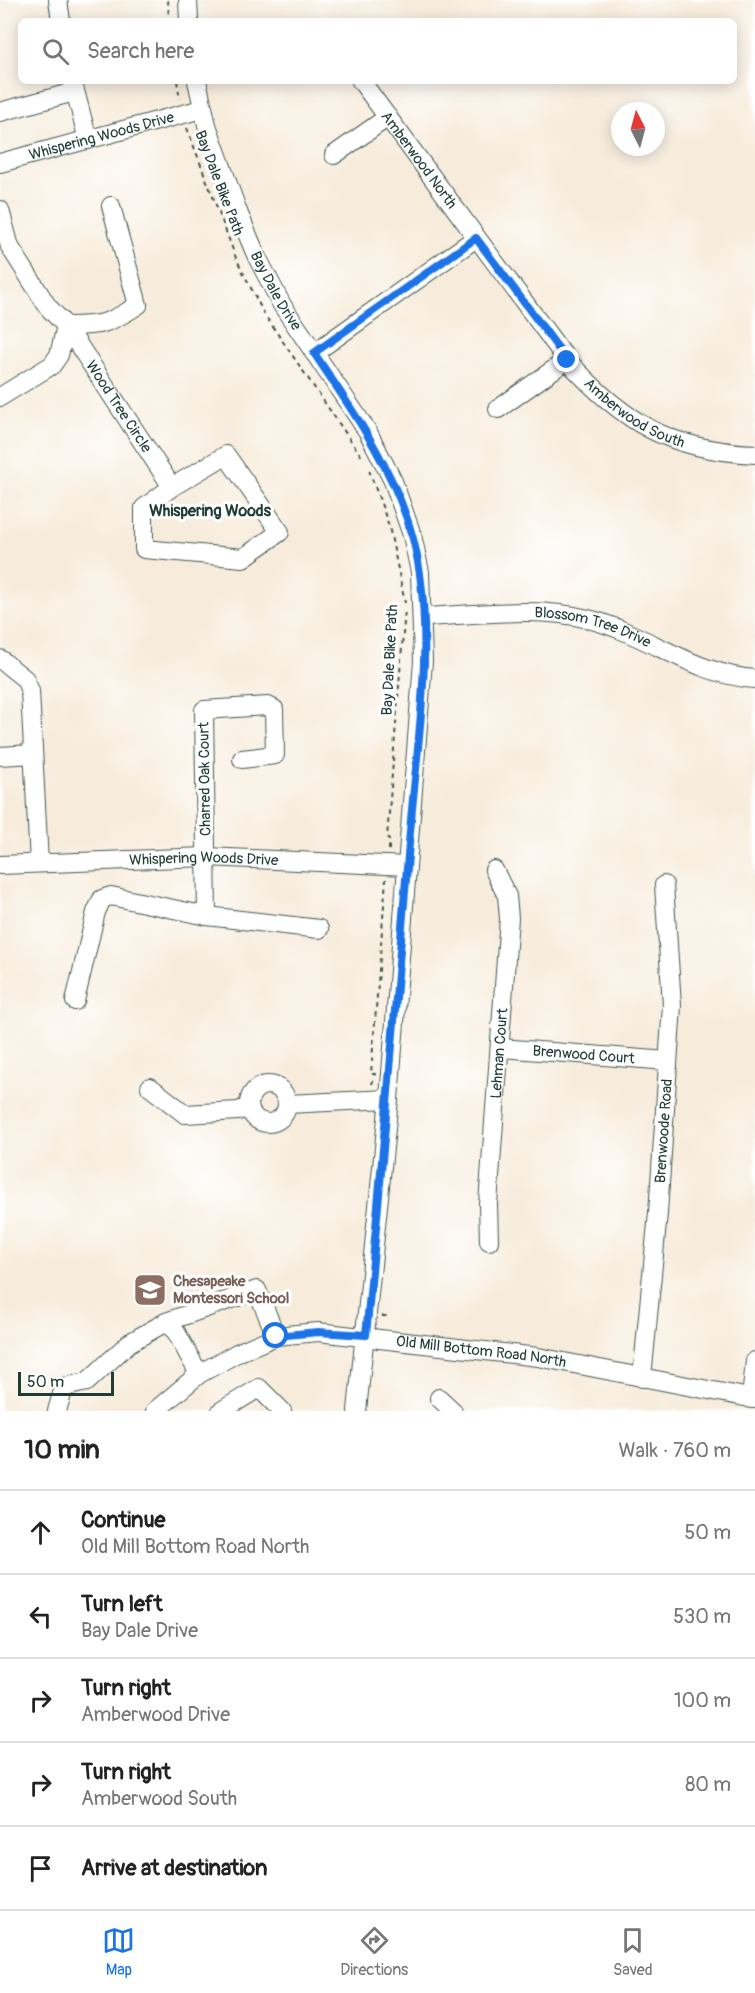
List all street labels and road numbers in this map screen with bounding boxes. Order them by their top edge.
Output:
street label: Whispering Woods Drive [27,107,177,164]
street label: Amberwood North [377,107,461,212]
street label: Bay Dale Bike Path [190,128,248,238]
street label: Bay Dale Drive [246,248,306,334]
street label: Wood Tree Circle [82,357,157,457]
street label: Amberwood South [580,374,687,452]
street label: Blossom Tree Drive [534,603,655,652]
street label: Bay Dale Bike Path [378,604,402,716]
street label: Charred Oak Court [194,721,215,836]
street label: Whispering Woods Drive [129,847,280,870]
street label: Lehman Court [486,1006,512,1099]
street label: Brenwood Court [532,1041,636,1068]
street label: Brenwoode Road [651,1078,677,1184]
street label: Old Mill Bottom Road North [395,1331,568,1372]

